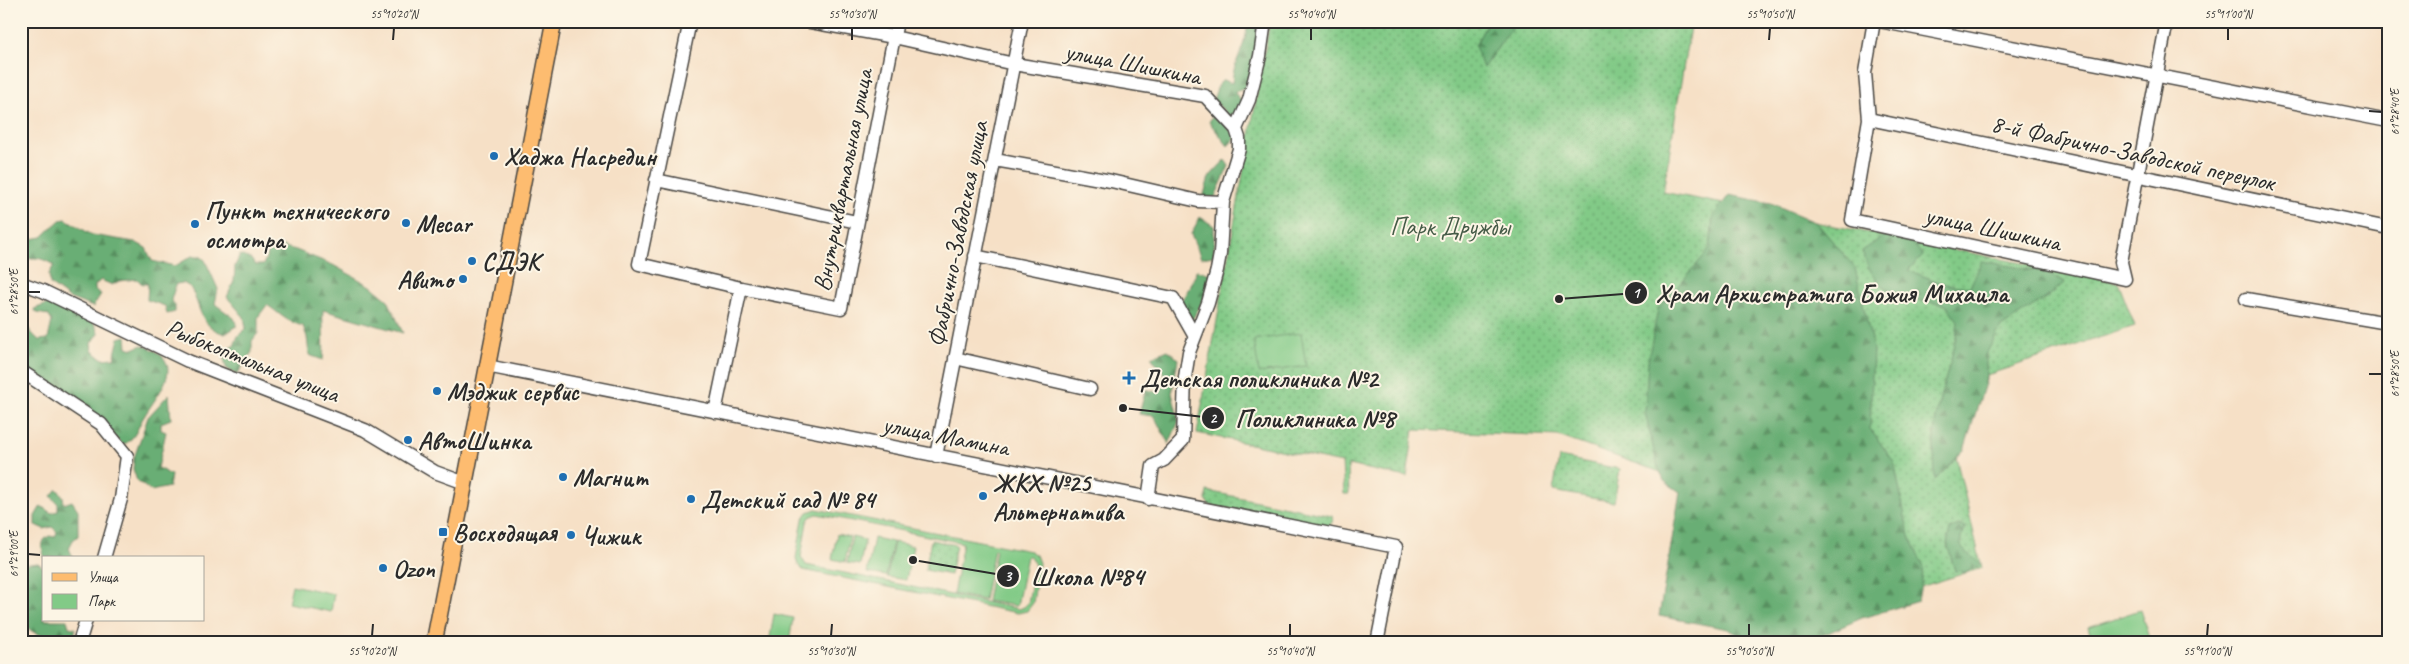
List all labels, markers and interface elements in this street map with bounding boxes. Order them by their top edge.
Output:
text: 55°10'20"N [370,6,419,22]
text: 55°10'30"N [828,6,877,22]
text: 55°10'40"N [1287,6,1336,22]
text: 55°10'50"N [1746,6,1795,22]
text: 55°11'00"N [2204,6,2253,22]
street label: улица Шишкина [1060,35,1206,93]
street label: Внутриквартальная улица [806,64,881,294]
text: 61°28'40"E [2387,87,2403,135]
street label: 8-й Фабрично-Заводской переулок [1988,107,2280,199]
street label: Фабрично-Заводская улица [920,117,996,350]
place label: Хаджа Насредин [504,141,658,173]
marker: Хаджа Насредин [488,150,500,162]
place label: Пункт технического осмотра [205,195,390,256]
street label: улица Шишкина [1920,199,2066,260]
place label: Mecar [416,208,474,240]
park label: Парк Дружбы [1390,211,1512,243]
marker: Mecar [400,217,412,229]
marker: Пункт технического осмотра [189,218,201,230]
place label: СДЭК [482,246,545,278]
marker: СДЭК [466,255,478,267]
place label: Авито [397,264,455,296]
text: 61°28'50"E [6,267,22,315]
marker: Авито [457,273,469,285]
callout: Храм Архистратига Божия Михаила [1624,273,2015,314]
text: Храм Архистратига Божия Михаила [1656,277,2011,310]
text: 1 [1633,284,1642,303]
street label: Рыбокоптильная улица [161,312,346,411]
text: 61°28'50"E [2387,349,2403,397]
place label: Детская поликлиника №2 [1140,363,1380,395]
marker: Детская поликлиника №2 [1122,371,1136,385]
place label: Мэджик сервис [447,376,581,408]
marker: Мэджик сервис [431,385,443,397]
callout: Поликлиника №8 [1200,397,1405,438]
text: Поликлиника №8 [1235,402,1398,435]
street label: улица Мамина [878,408,1014,464]
text: 2 [1210,409,1218,428]
place label: АвтоШинка [418,425,533,457]
marker: АвтоШинка [402,434,414,446]
place label: Магнит [573,462,649,494]
place label: ЖКХ №25 Альтернатива [993,467,1125,528]
marker: Магнит [557,471,569,483]
place label: Детский сад № 84 [701,484,878,516]
marker: ЖКХ №25 Альтернатива [977,490,989,502]
marker: Детский сад № 84 [685,493,697,505]
place label: Восходящая [453,517,559,549]
place label: Чижик [581,520,642,552]
marker: Восходящая [437,526,449,538]
text: 61°29'00"E [6,529,22,577]
marker: Чижик [565,529,577,541]
place label: Ozon [393,553,435,585]
callout: Школа №84 [996,555,1154,596]
legend [42,556,205,622]
text: Школа №84 [1030,560,1147,593]
marker: Ozon [377,562,389,574]
text: 3 [1005,567,1013,586]
text: Улица [88,568,119,587]
text: Парк [88,592,116,611]
text: 55°10'20"N [348,643,397,659]
text: 55°10'30"N [807,643,856,659]
text: 55°10'40"N [1266,643,1315,659]
text: 55°10'50"N [1725,643,1774,659]
text: 55°11'00"N [2183,643,2232,659]

